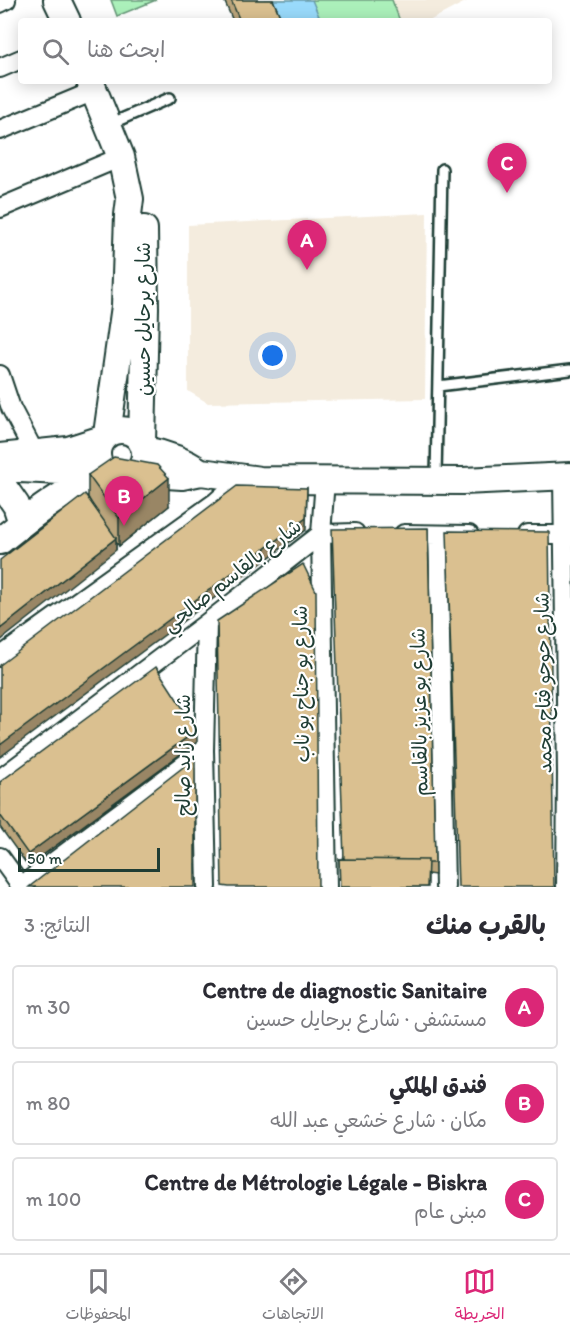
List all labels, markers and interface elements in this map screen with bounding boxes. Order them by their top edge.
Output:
search box [18,18,552,84]
icon: search [39,35,72,68]
text: ابحث هنا [87,36,166,63]
pin: C [488,144,526,193]
pin: A [288,220,326,270]
street label: شارع برحايل حسين [131,242,157,396]
your location [258,341,287,370]
pin: B [104,476,144,526]
street label: شارع بالقاسم صالحي [158,513,310,641]
street label: شارع حوحو فتاح محمد [529,592,559,774]
street label: شارع بو جناح بو ناب [288,605,316,763]
street label: شارع بو عزيز بالقاسم [406,628,435,796]
street label: شارع زايد صالح [171,694,197,816]
scale bar [18,845,160,872]
text: 50 m [27,849,62,868]
text: بالقرب منك [426,909,546,941]
text: النتائج: 3 [24,913,90,937]
text: Centre de diagnostic Sanitaire [203,977,487,1004]
text: 30 m [26,995,71,1019]
text: A [518,995,531,1019]
text: مستشفى · شارع برحايل حسين [246,1007,487,1031]
text: فندق الملكي [389,1072,487,1099]
text: 80 m [26,1091,71,1115]
text: B [518,1091,531,1115]
text: مكان · شارع خشعي عبد الله [270,1108,487,1132]
text: Centre de Métrologie Légale - Biskra [145,1169,487,1196]
text: 100 m [26,1187,81,1211]
text: C [518,1187,531,1211]
text: مبنى عام [414,1199,487,1223]
tab: المحفوظات [65,1265,131,1328]
tab: الاتجاهات [262,1265,324,1328]
tab: الخريطة [455,1265,505,1328]

